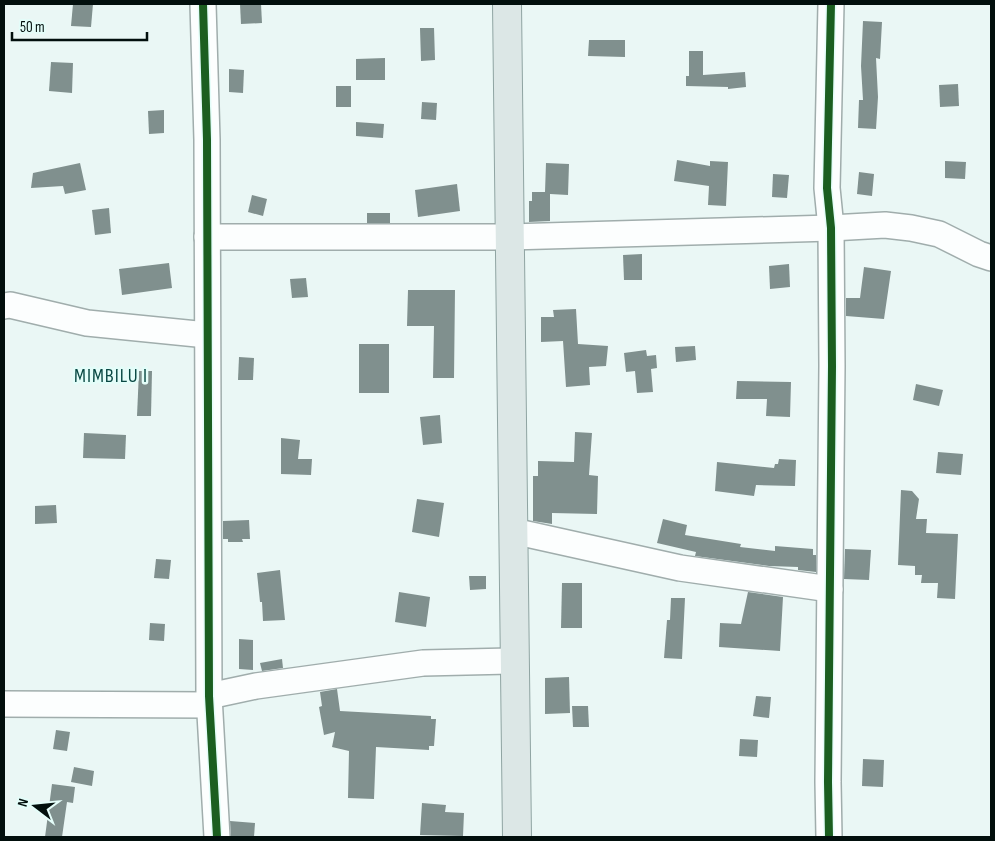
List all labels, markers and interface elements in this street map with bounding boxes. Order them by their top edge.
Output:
scale bar [12,10,148,42]
text: 50 m [20,18,45,37]
district label: MIMBILU I [74,364,148,388]
north arrow [10,781,60,831]
text: N [14,797,32,808]

